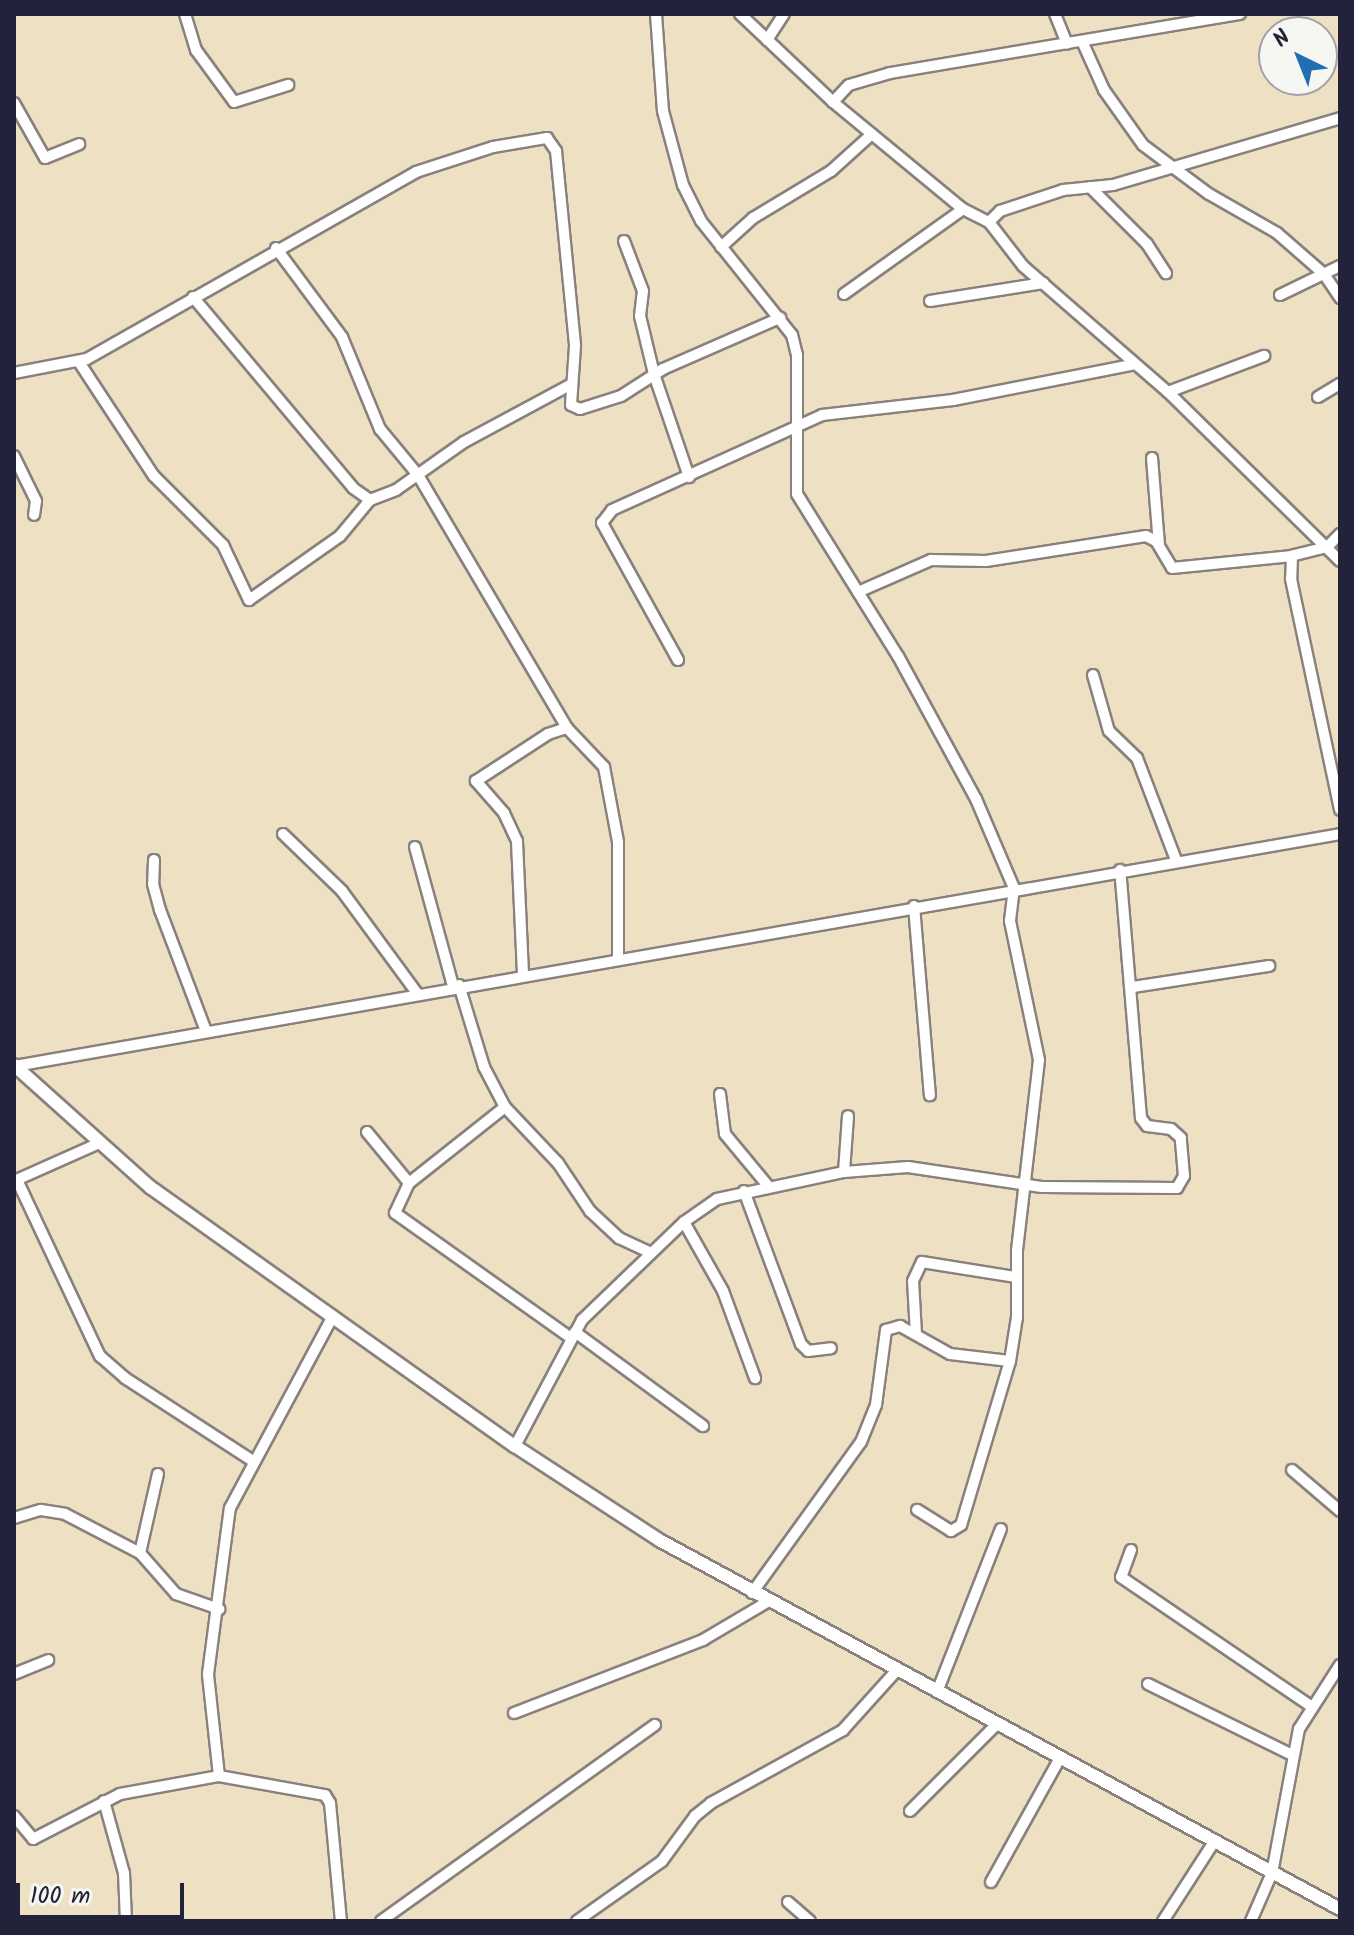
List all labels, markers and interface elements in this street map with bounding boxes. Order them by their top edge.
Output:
north arrow [1258,16,1338,96]
text: N [1266,22,1300,57]
scale bar [20,1867,188,1917]
text: 100 m [30,1877,90,1916]

